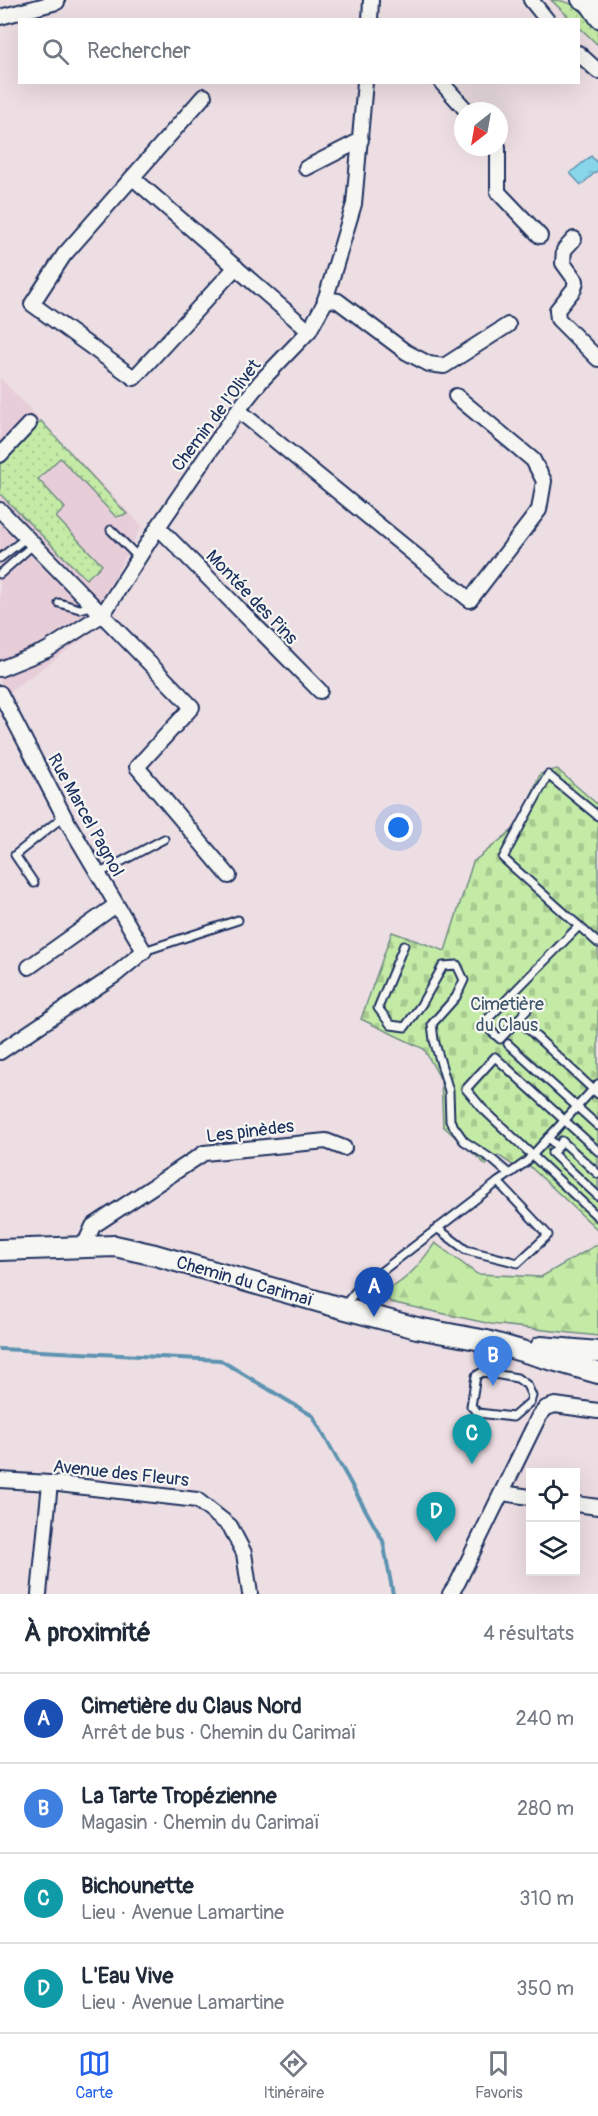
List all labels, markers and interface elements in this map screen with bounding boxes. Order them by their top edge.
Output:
search box [18,18,580,84]
icon: search [39,35,72,68]
text: Rechercher [87,37,191,65]
north arrow [454,102,508,156]
street label: Chemin de l'Olivet [167,354,267,476]
street label: Montée des Pins [201,545,303,649]
street label: Rue Marcel Pagnol [42,750,129,881]
your location [384,813,413,842]
park label: Cimetière du Claus [470,993,544,1037]
street label: Les pinèdes [205,1115,295,1148]
street label: Chemin du Carimaï [173,1251,316,1312]
pin: A [354,1268,394,1317]
pin: B [474,1336,512,1386]
pin: C [452,1414,492,1464]
street label: Avenue des Fleurs [52,1455,190,1492]
map controls [526,1468,580,1576]
button: locate [526,1468,580,1522]
pin: D [416,1492,456,1542]
button: layers [526,1522,580,1576]
text: À proximité [24,1617,151,1649]
text: 4 résultats [483,1621,574,1646]
text: Cimetière du Claus Nord [81,1692,302,1720]
text: A [37,1706,50,1731]
text: 240 m [515,1706,574,1731]
text: Arrêt de bus · Chemin du Carimaï [81,1720,357,1745]
text: La Tarte Tropézienne [81,1782,277,1810]
text: B [38,1796,49,1821]
text: 280 m [517,1796,574,1821]
text: Magasin · Chemin du Carimaï [81,1810,321,1835]
text: Bichounette [81,1872,194,1900]
text: C [37,1886,50,1911]
text: 310 m [519,1886,574,1911]
text: Lieu · Avenue Lamartine [81,1900,284,1925]
text: L'Eau Vive [81,1962,173,1990]
text: D [37,1976,50,2001]
text: 350 m [516,1976,574,2001]
text: Lieu · Avenue Lamartine [81,1990,284,2015]
tab: Carte [75,2047,113,2103]
tab: Itinéraire [264,2047,324,2103]
tab: Favoris [475,2047,523,2103]

